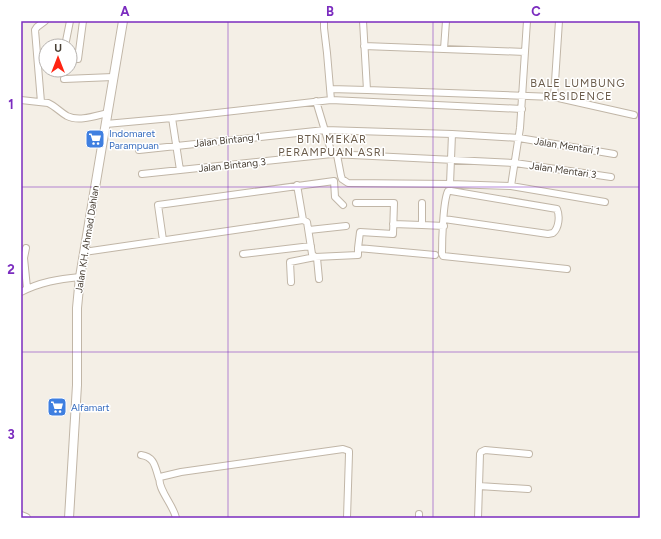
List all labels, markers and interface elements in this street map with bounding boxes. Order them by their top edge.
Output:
text: A [120,4,130,19]
text: B [326,4,334,19]
text: C [531,4,541,19]
north arrow [38,38,78,78]
text: U [54,42,62,55]
district label: BALE LUMBUNG RESIDENCE [530,77,626,103]
text: 1 [8,97,14,112]
place label: Indomaret Parampuan [109,127,159,152]
supermarket icon: Indomaret Parampuan [84,128,106,150]
street label: Jalan Bintang 1 [193,130,261,150]
district label: BTN MEKAR PERAMPUAN ASRI [278,133,386,159]
street label: Jalan Mentari 1 [533,134,601,158]
street label: Jalan Bintang 3 [198,155,266,175]
street label: Jalan Mentari 3 [529,159,597,181]
street label: Jalan KH. Ahmad Dahlan [72,184,102,294]
text: 2 [7,262,15,277]
supermarket icon: Alfamart [46,396,68,418]
place label: Alfamart [71,401,110,414]
text: 3 [7,427,15,442]

